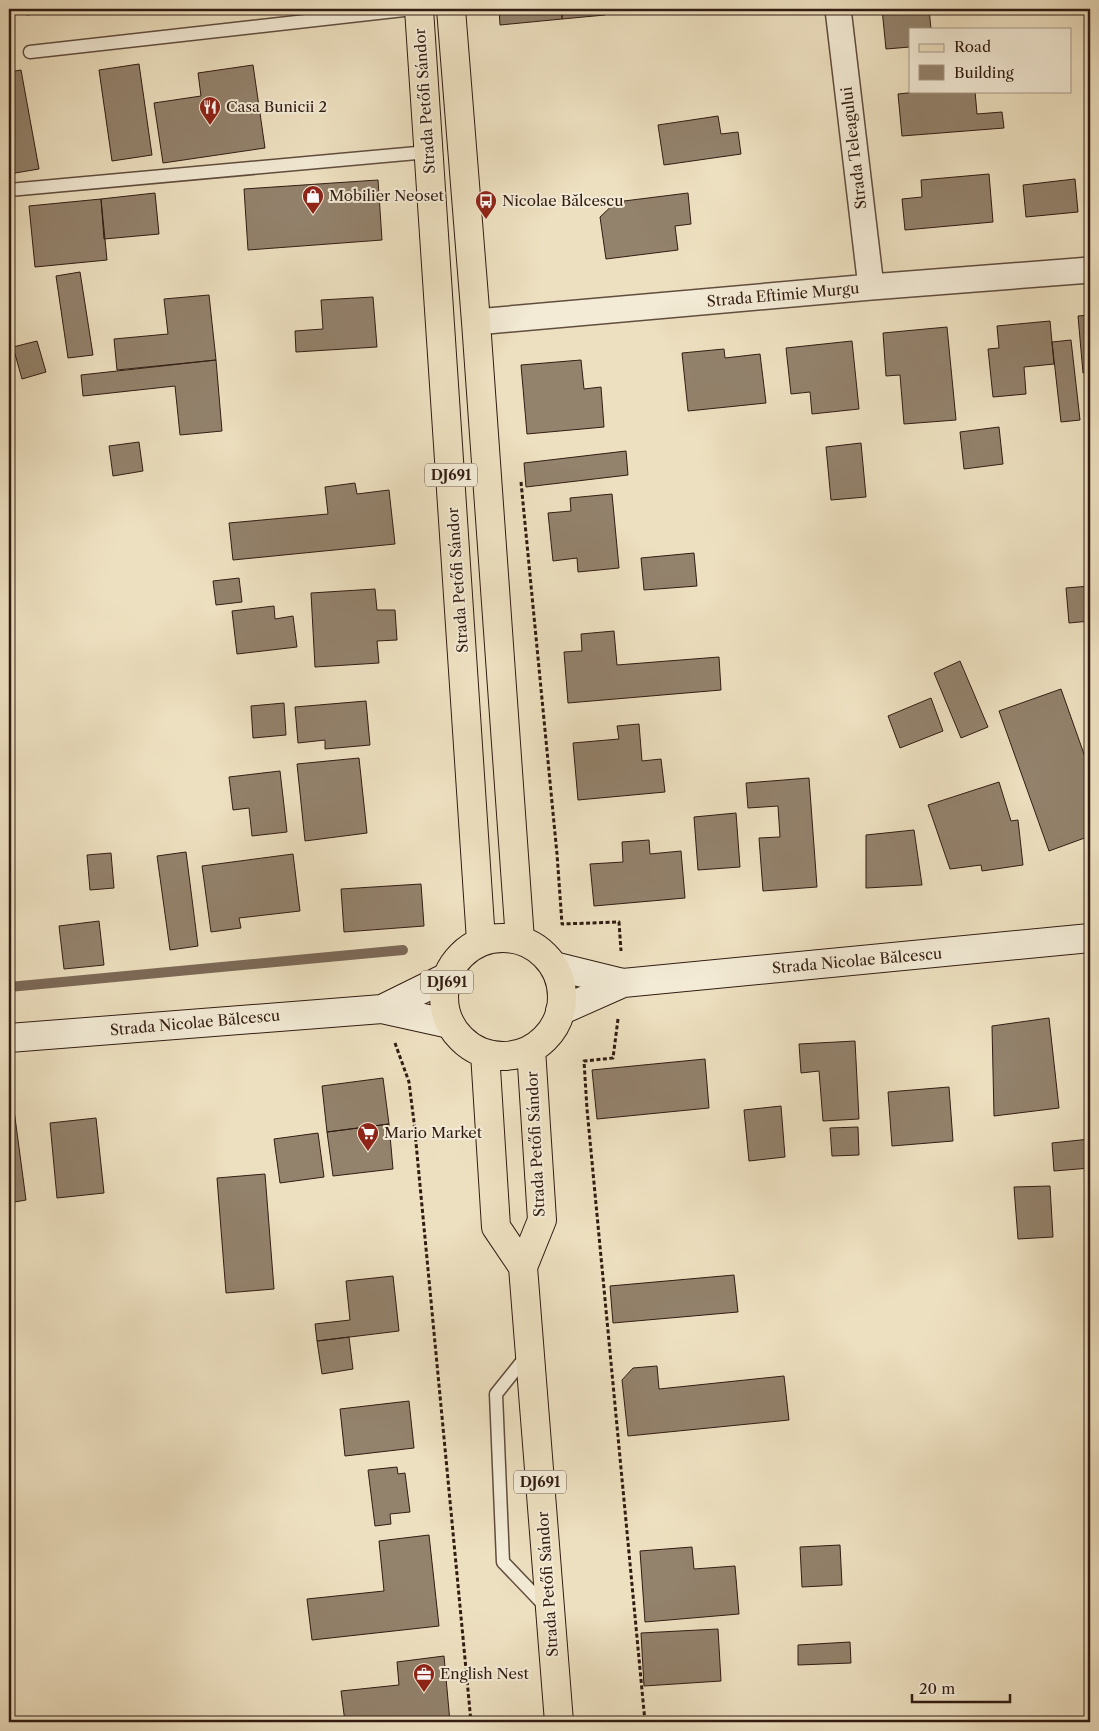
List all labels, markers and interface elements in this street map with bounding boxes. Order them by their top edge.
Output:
street label: Strada Petőfi Sándor [410,27,439,175]
legend [909,28,1072,92]
text: Road [954,37,991,56]
text: Building [954,63,1014,82]
street label: Strada Teleagului [837,85,870,210]
restaurant icon: Casa Bunicii 2 [198,95,222,126]
place label: Casa Bunicii 2 [226,97,327,116]
shop icon: Mobilier Neoset [301,184,325,215]
place label: Mobilier Neoset [329,186,445,205]
bus stop icon: Nicolae Bălcescu [474,189,498,220]
place label: Nicolae Bălcescu [502,191,623,210]
street label: Strada Eftimie Murgu [706,278,860,311]
road number: DJ691 [425,464,477,486]
street label: Strada Petőfi Sándor [443,506,472,654]
street label: Strada Nicolae Bălcescu [771,944,943,977]
road number: DJ691 [421,970,473,994]
street label: Strada Nicolae Bălcescu [109,1006,281,1039]
street label: Strada Petőfi Sándor [522,1070,549,1217]
supermarket icon: Mario Market [356,1121,380,1152]
place label: Mario Market [384,1123,483,1142]
road number: DJ691 [514,1470,566,1494]
street label: Strada Petőfi Sándor [533,1510,562,1658]
office icon: English Nest [412,1662,436,1693]
place label: English Nest [440,1664,529,1683]
scale bar [912,1671,1009,1703]
text: 20 m [919,1679,955,1698]

